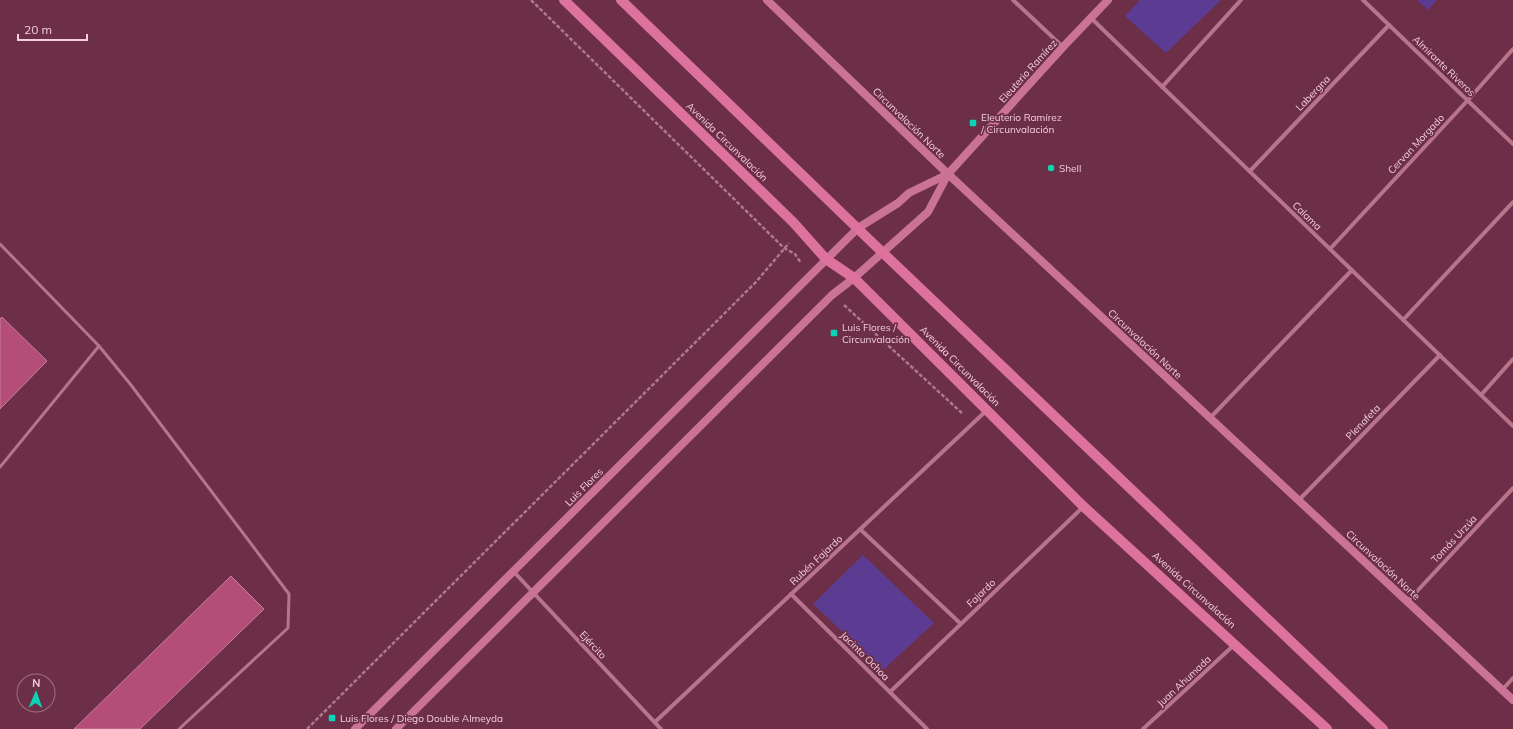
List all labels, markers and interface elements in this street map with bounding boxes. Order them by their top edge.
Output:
scale bar [18,16,87,42]
text: 20 m [24,22,52,37]
street label: Almirante Riveros [1410,33,1478,99]
street label: Eleuterio Ramírez [996,37,1060,105]
street label: Labergna [1293,73,1333,113]
street label: Circunvalación Norte [870,85,948,161]
street label: Avenida Circunvalación [683,100,771,184]
place label: Eleuterio Ramírez / Circunvalación [980,111,1062,136]
street label: Cervan Morgado [1385,111,1447,177]
marker: Eleuterio Ramírez / Circunvalación [968,118,978,128]
place label: Shell [1059,162,1081,175]
marker: Shell [1046,163,1056,173]
street label: Calama [1290,199,1324,233]
street label: Circunvalación Norte [1105,306,1185,382]
place label: Luis Flores / Circunvalación [842,321,910,346]
street label: Avenida Circunvalación [917,323,1003,409]
marker: Luis Flores / Circunvalación [829,328,839,338]
street label: Plenafeta [1343,402,1383,442]
street label: Luis Flores [562,465,606,509]
street label: Tomás Urzúa [1428,512,1480,566]
street label: Circunvalación Norte [1343,527,1423,603]
street label: Rubén Fajardo [787,532,845,588]
street label: Avenida Circunvalación [1149,549,1239,631]
street label: Fajardo [964,576,998,610]
street label: Ejército [577,628,609,662]
street label: Jacinto Ochoa [838,629,892,683]
street label: Juan Ahumada [1154,653,1214,709]
north arrow [16,673,56,713]
text: N [32,676,41,690]
place label: Luis Flores / Diego Double Almeyda [340,712,503,725]
marker: Luis Flores / Diego Double Almeyda [327,713,337,723]

